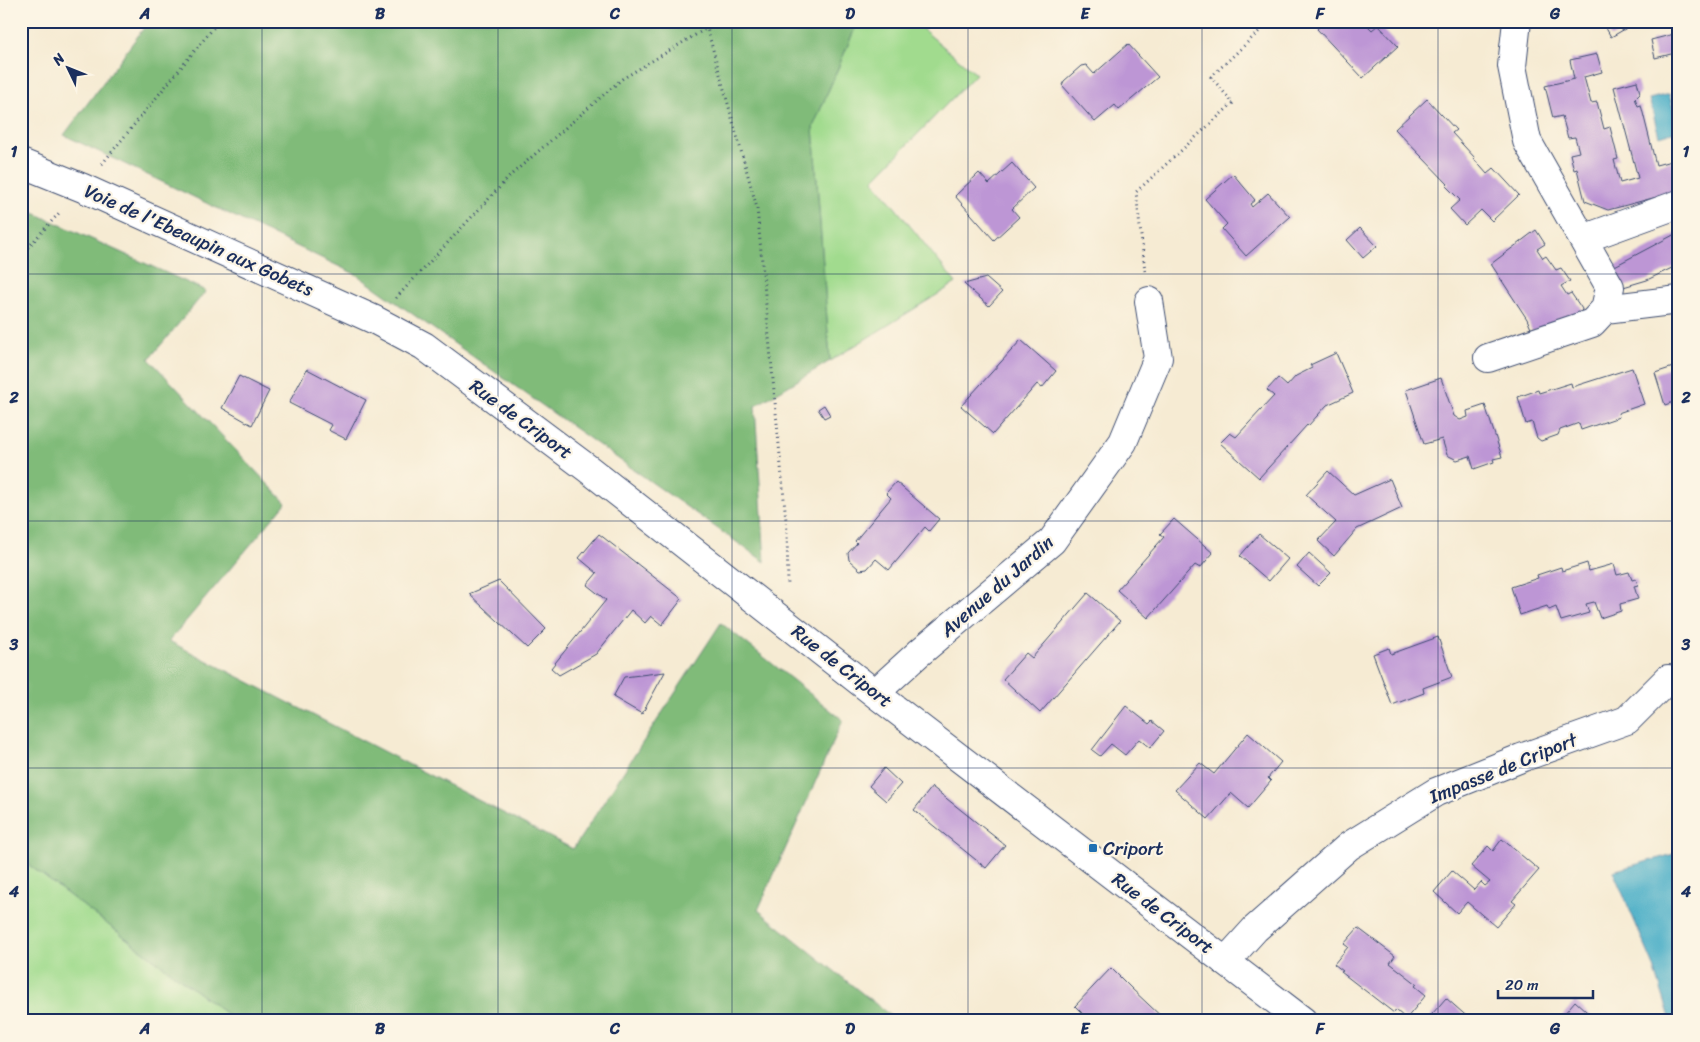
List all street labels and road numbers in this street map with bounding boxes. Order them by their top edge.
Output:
street label: Voie de l'Ebeaupin aux Gobets [79,174,319,306]
street label: Rue de Criport [462,370,580,468]
street label: Avenue du Jardin [932,527,1062,646]
street label: Rue de Criport [784,616,900,716]
street label: Impasse de Criport [1423,723,1583,813]
street label: Rue de Criport [1105,863,1221,963]

